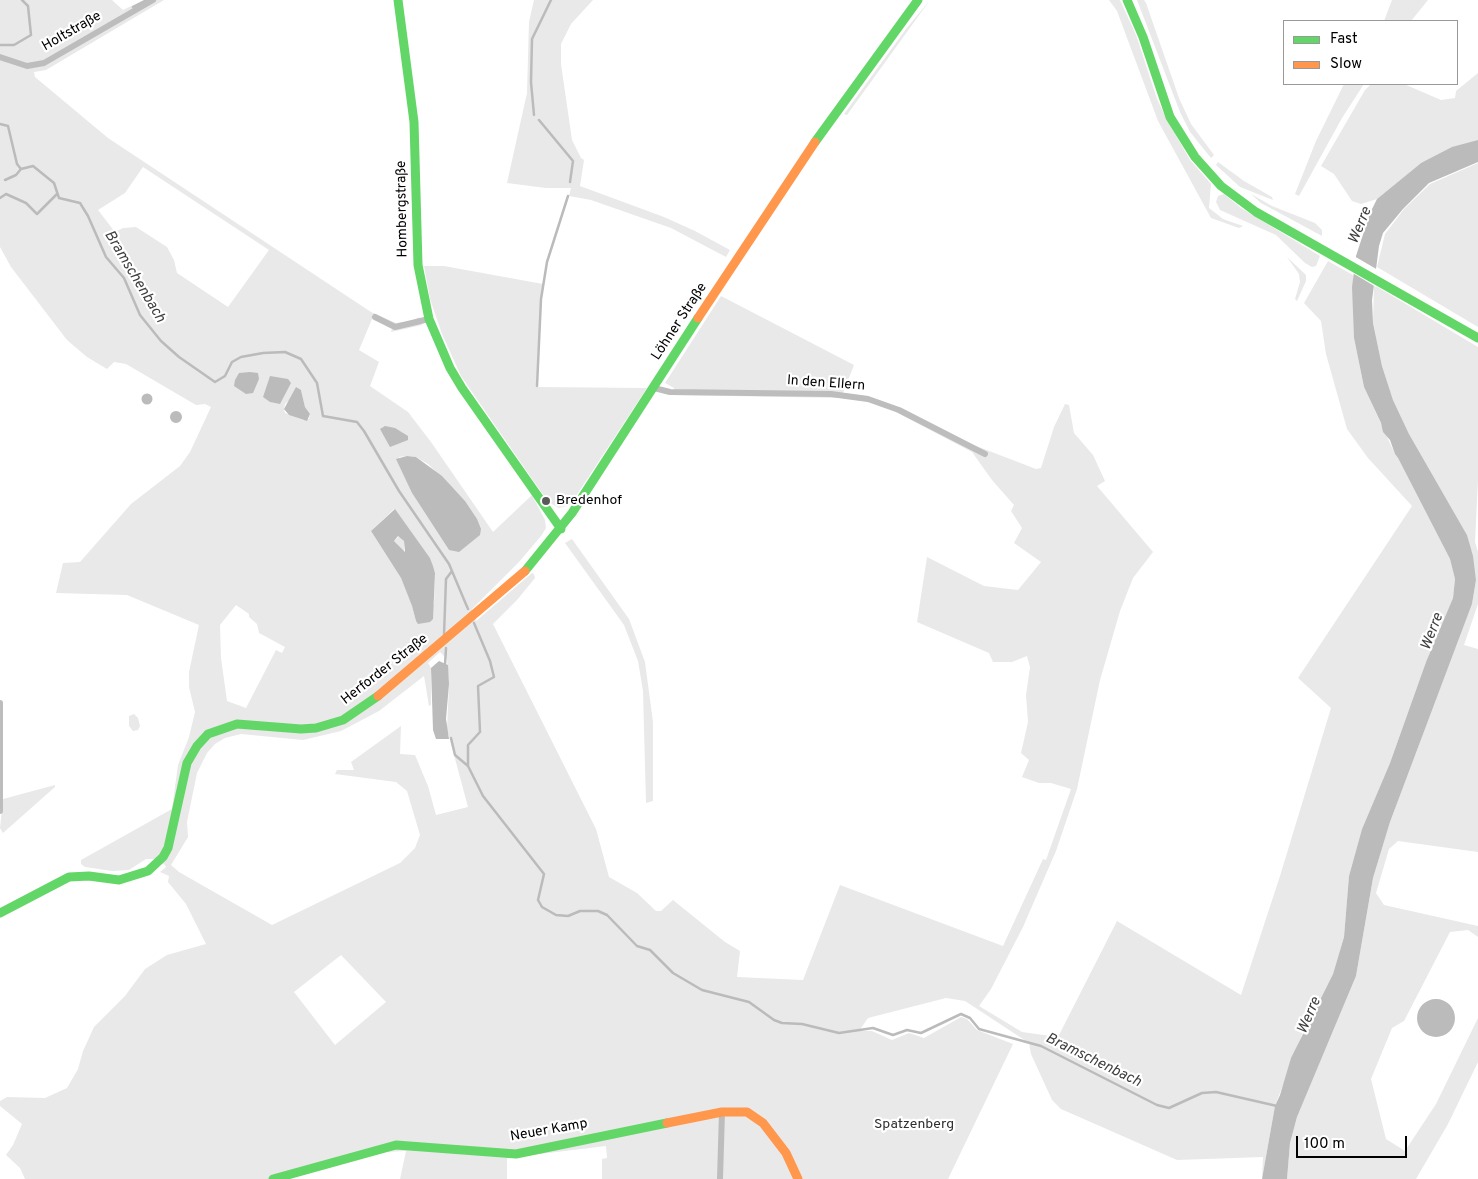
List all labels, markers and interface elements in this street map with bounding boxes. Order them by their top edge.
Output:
street label: Holtstraße [39,8,105,56]
legend [1283,20,1458,85]
text: Fast [1330,30,1358,49]
text: Slow [1330,55,1362,74]
street label: Hombergstraße [394,160,412,258]
water label: Werre [1346,205,1376,247]
water label: Bramschenbach [99,228,169,326]
street label: Löhner Straße [649,280,711,364]
street label: In den Ellern [786,373,866,395]
place label: Bredenhof [556,493,622,509]
marker: Bredenhof [540,495,552,507]
water label: Werre [1418,611,1448,653]
street label: Herforder Straße [338,631,432,709]
water label: Werre [1294,995,1326,1037]
water label: Bramschenbach [1042,1030,1144,1092]
street label: Neuer Kamp [509,1116,589,1146]
park label: Spatzenberg [874,1117,954,1133]
scale bar [1298,1126,1409,1158]
text: 100 m [1304,1135,1345,1154]

